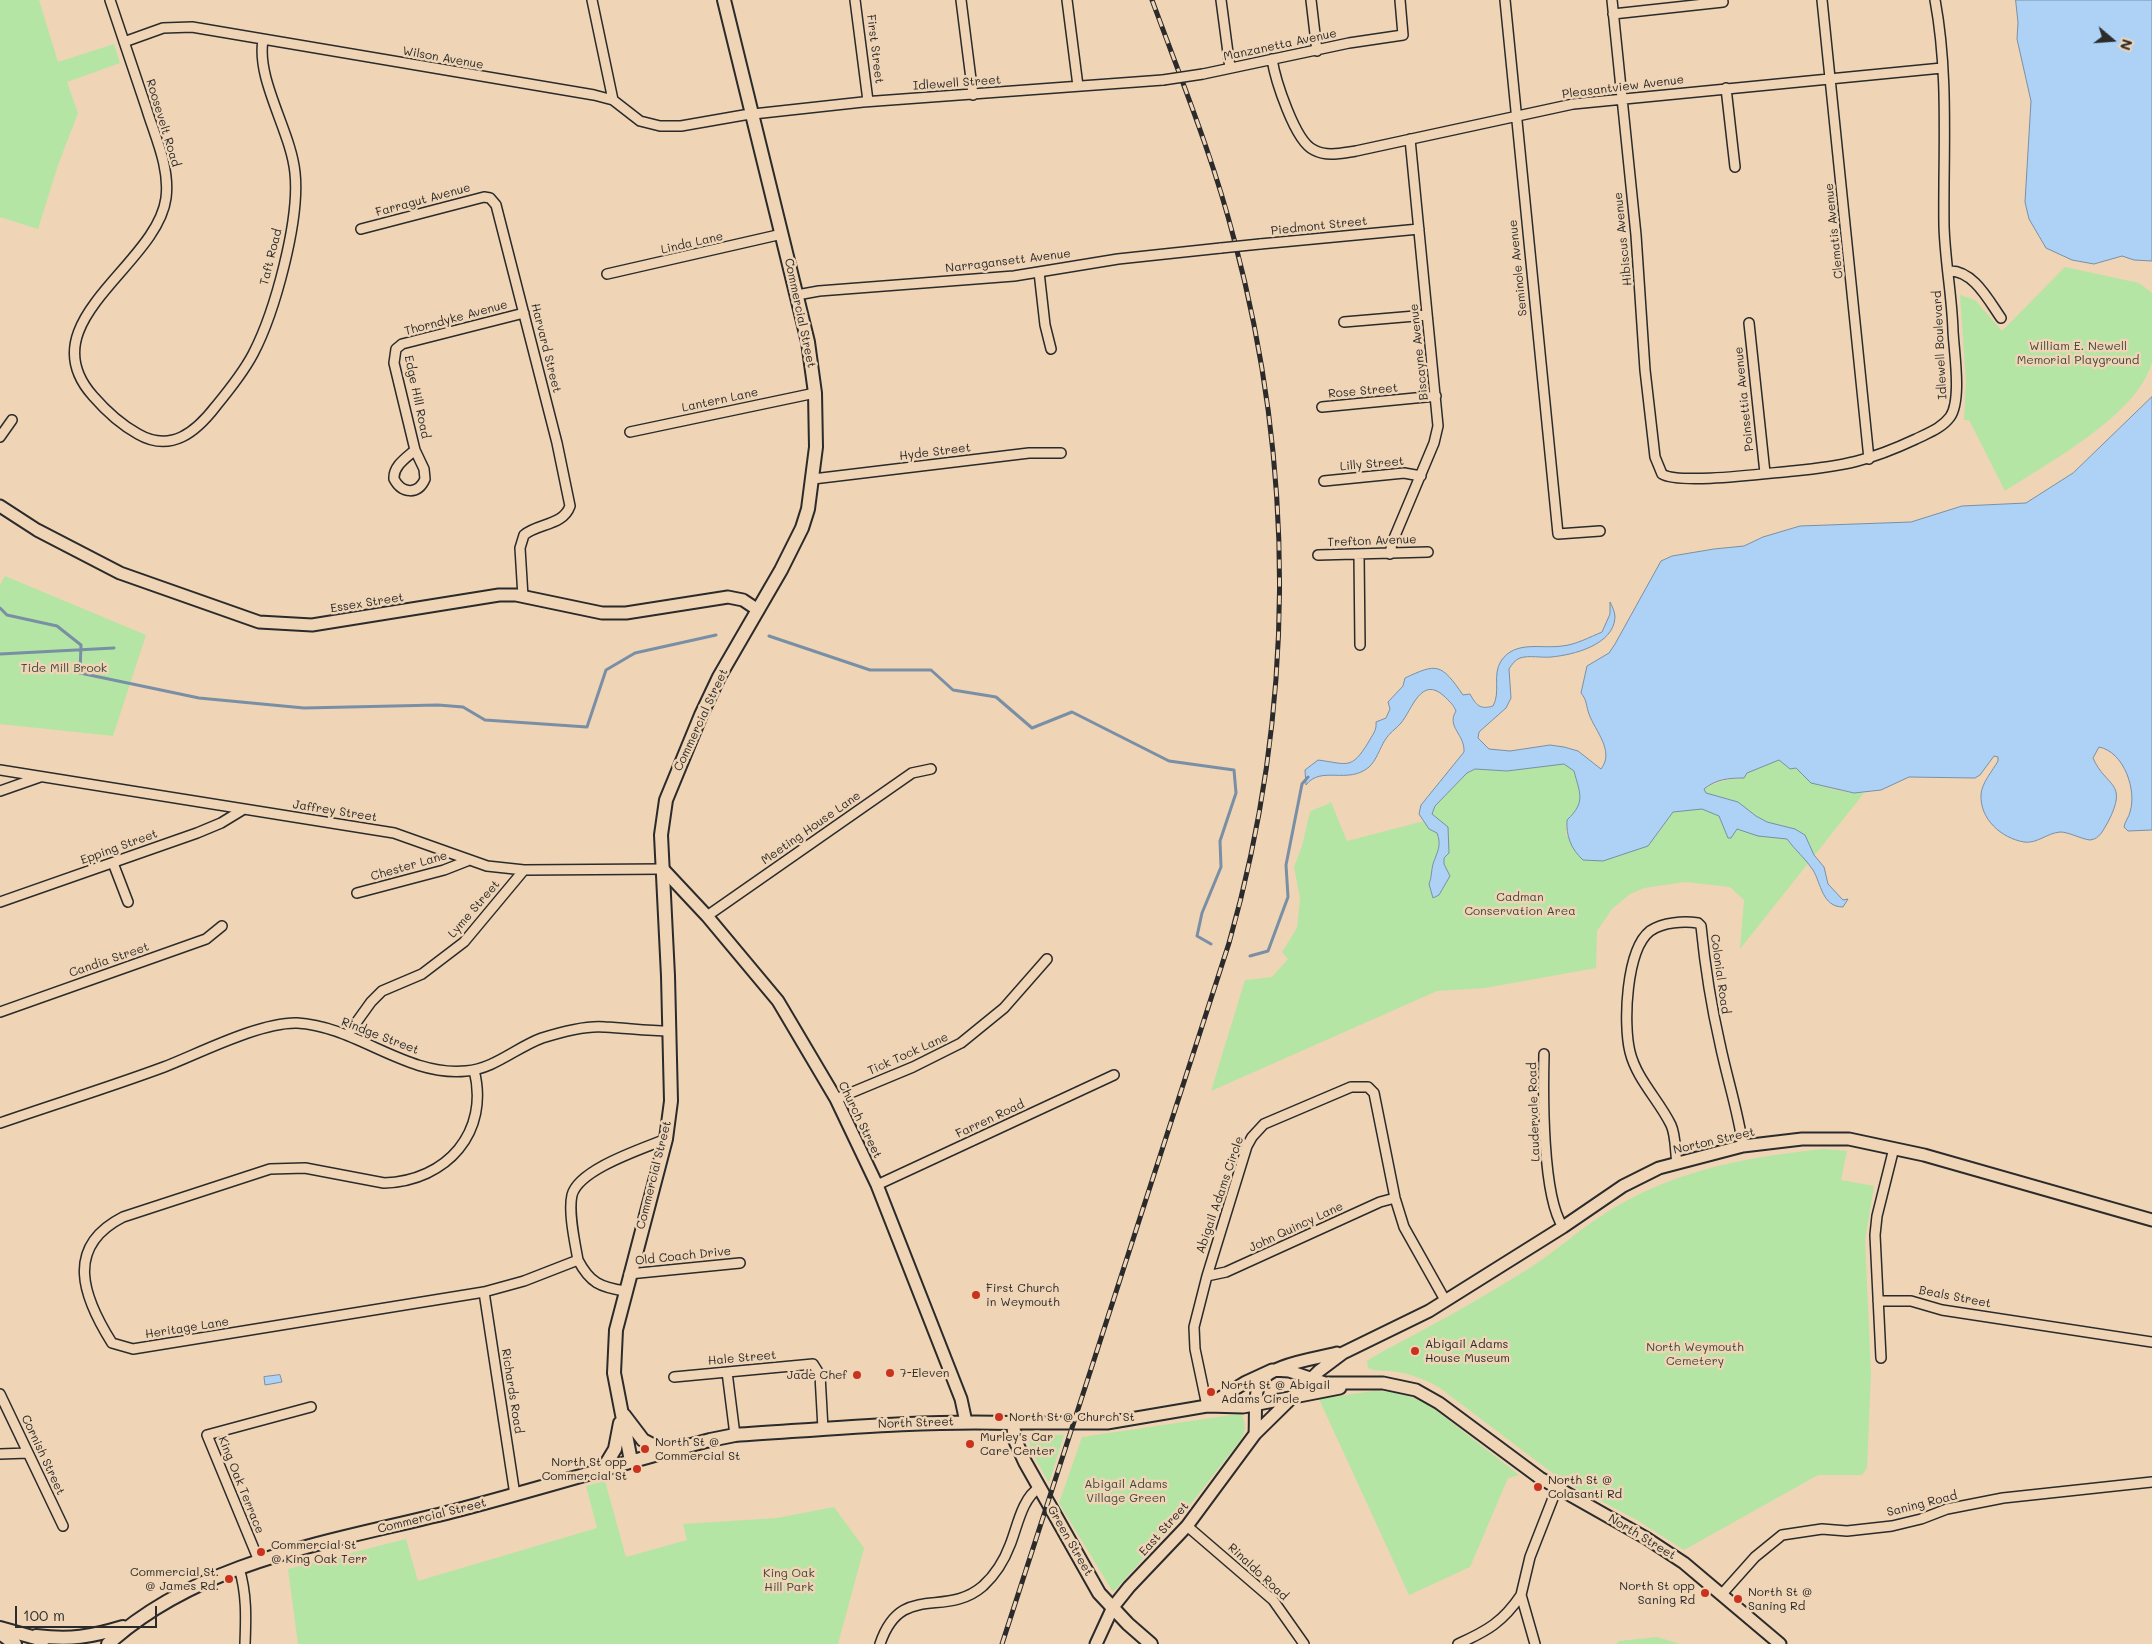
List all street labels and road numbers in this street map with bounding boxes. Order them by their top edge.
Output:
street label: First Street [864,14,886,84]
street label: Manzanetta Avenue [1222,26,1338,64]
street label: Wilson Avenue [401,44,485,72]
street label: Pleasantview Avenue [1561,72,1685,102]
street label: Idlewell Street [913,73,1001,93]
street label: Roosevelt Road [143,77,183,169]
street label: Farragut Avenue [374,180,472,220]
street label: Clematis Avenue [1822,182,1846,280]
street label: Hibiscus Avenue [1611,191,1635,287]
street label: Piedmont Street [1270,214,1368,238]
street label: Seminole Avenue [1506,219,1530,317]
street label: Taft Road [257,227,285,287]
street label: Linda Lane [659,229,725,257]
street label: Narragansett Avenue [945,246,1071,276]
street label: Commercial Street [781,257,819,369]
street label: Idlewell Boulevard [1930,290,1950,400]
street label: Thorndyke Avenue [403,297,509,339]
street label: Harvard Street [528,302,564,394]
street label: Biscayne Avenue [1407,303,1431,401]
street label: Poinsettia Avenue [1731,346,1757,452]
street label: Edge Hill Road [401,354,433,440]
street label: Rose Street [1327,381,1399,401]
street label: Lantern Lane [681,385,759,415]
street label: Hyde Street [898,440,972,464]
street label: Lilly Street [1339,454,1405,474]
street label: Trefton Avenue [1327,532,1417,550]
street label: Essex Street [329,590,405,616]
street label: Commercial Street [671,666,731,774]
street label: Meeting House Lane [759,788,863,868]
street label: Jaffrey Street [292,797,378,825]
street label: Epping Street [78,826,160,868]
street label: Chester Lane [369,848,449,884]
street label: Lyme Street [445,877,503,941]
street label: Colonial Road [1707,933,1733,1015]
street label: Candia Street [67,940,151,980]
street label: Rindge Street [339,1015,421,1057]
street label: Tick Tock Lane [866,1030,950,1078]
street label: Laudervale Road [1525,1062,1543,1162]
street label: Church Street [835,1079,885,1161]
street label: Farren Road [953,1097,1027,1141]
street label: Commercial Street [634,1119,674,1231]
street label: Norton Street [1672,1125,1756,1157]
street label: Abigail Adams Circle [1193,1135,1247,1255]
street label: John Quincy Lane [1247,1199,1345,1255]
street label: Old Coach Drive [634,1244,732,1268]
street label: Beals Street [1918,1283,1992,1311]
street label: Heritage Lane [144,1314,230,1342]
street label: Richards Road [498,1347,526,1435]
street label: Hale Street [707,1348,777,1368]
street label: Cornish Street [18,1413,68,1497]
street label: North Street [878,1414,954,1432]
street label: King Oak Terrace [215,1434,267,1536]
street label: Saning Road [1885,1488,1959,1520]
street label: Commercial Street [376,1496,488,1536]
street label: East Street [1136,1499,1192,1559]
street label: Green Street [1044,1503,1096,1579]
street label: North Street [1606,1511,1678,1563]
street label: Rinaldo Road [1225,1540,1291,1604]

